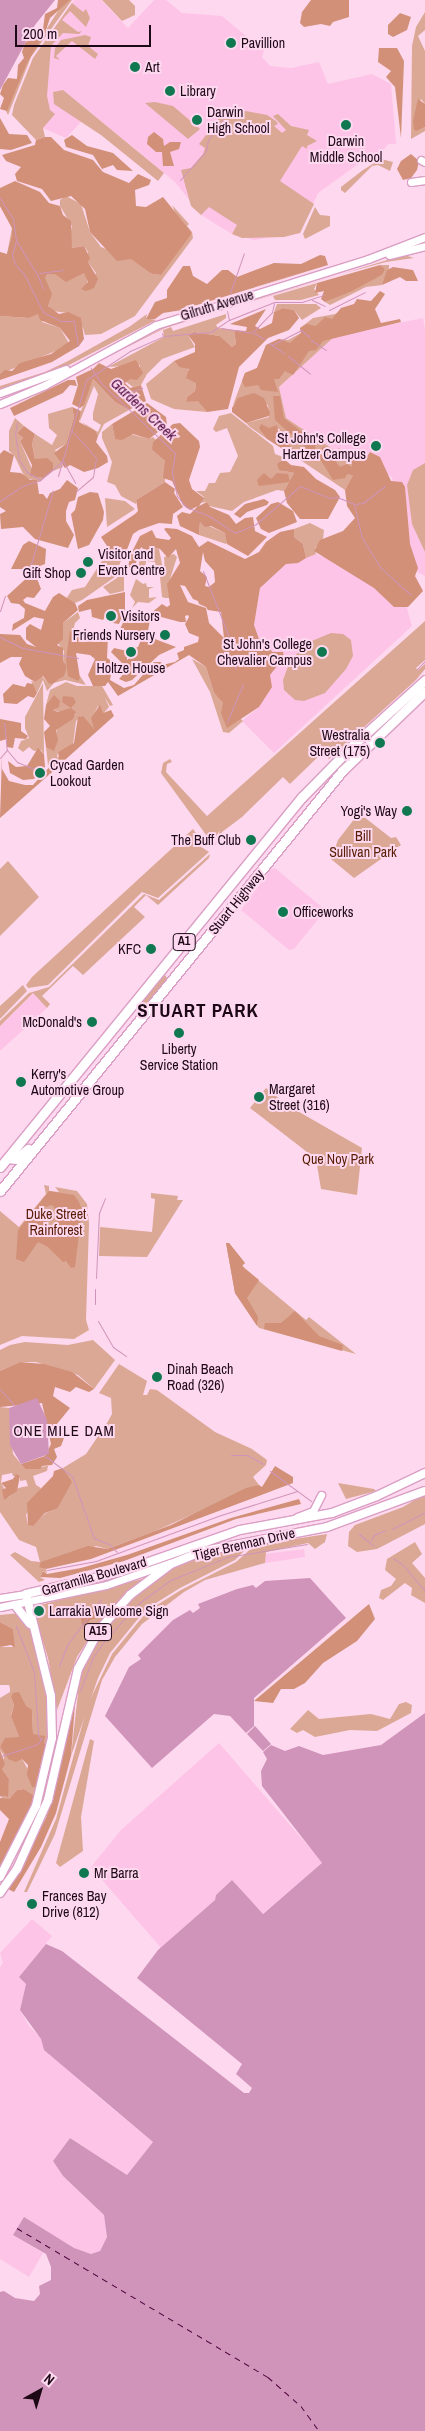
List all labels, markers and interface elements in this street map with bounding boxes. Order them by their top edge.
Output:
scale bar [18,15,154,47]
text: 200 m [23,23,57,44]
place label: Pavillion [241,35,285,51]
marker: Pavillion [225,37,237,49]
place label: Art [145,59,160,75]
marker: Art [129,61,141,73]
place label: Library [180,83,216,99]
marker: Library [164,85,176,97]
place label: Darwin High School [207,104,270,136]
marker: Darwin High School [191,114,203,126]
marker: Darwin Middle School [340,119,352,131]
place label: Darwin Middle School [310,133,382,166]
street label: Gilruth Avenue [178,286,256,324]
water label: Gardens Creek [107,374,181,444]
place label: St John's College Hartzer Campus [277,430,366,462]
marker: St John's College Hartzer Campus [370,440,382,452]
place label: Visitor and Event Centre [98,546,165,578]
marker: Visitor and Event Centre [82,556,94,568]
place label: Gift Shop [22,565,71,581]
marker: Gift Shop [75,567,87,579]
place label: Visitors [121,608,160,624]
marker: Visitors [105,610,117,622]
place label: Friends Nursery [73,627,155,643]
marker: Friends Nursery [159,629,171,641]
place label: St John's College Chevalier Campus [217,636,312,669]
marker: Holtze House [125,646,137,658]
marker: St John's College Chevalier Campus [316,646,328,658]
place label: Holtze House [97,660,165,676]
place label: Westralia Street (175) [309,727,370,760]
marker: Westralia Street (175) [374,737,386,749]
place label: Cycad Garden Lookout [50,757,124,790]
marker: Cycad Garden Lookout [34,767,46,779]
place label: Yogi's Way [341,803,397,819]
marker: Yogi's Way [401,805,413,817]
park label: Bill Sullivan Park [329,828,397,860]
place label: The Buff Club [171,832,241,848]
marker: The Buff Club [245,834,257,846]
street label: Stuart Highway [205,866,267,938]
place label: Officeworks [293,904,353,920]
marker: Officeworks [277,906,289,918]
road number: A1 [172,932,196,952]
place label: KFC [118,941,141,957]
marker: KFC [145,943,157,955]
district label: STUART PARK [136,1000,260,1022]
place label: McDonald's [22,1014,82,1030]
marker: McDonald's [86,1016,98,1028]
marker: Liberty Service Station [173,1027,185,1039]
place label: Liberty Service Station [140,1041,218,1074]
place label: Kerry's Automotive Group [31,1066,124,1098]
marker: Kerry's Automotive Group [15,1076,27,1088]
place label: Margaret Street (316) [269,1081,330,1114]
marker: Margaret Street (316) [253,1091,265,1103]
park label: Que Noy Park [302,1151,374,1167]
park label: Duke Street Rainforest [26,1206,86,1238]
place label: Dinah Beach Road (326) [167,1361,233,1394]
marker: Dinah Beach Road (326) [151,1371,163,1383]
district label: ONE MILE DAM [12,1422,116,1440]
street label: Tiger Brennan Drive [192,1524,296,1564]
street label: Garramilla Boulevard [40,1553,148,1599]
place label: Larrakia Welcome Sign [49,1603,169,1619]
marker: Larrakia Welcome Sign [33,1605,45,1617]
road number: A15 [83,1622,113,1641]
place label: Mr Barra [94,1865,139,1881]
marker: Mr Barra [78,1867,90,1879]
place label: Frances Bay Drive (812) [42,1888,106,1920]
marker: Frances Bay Drive (812) [26,1898,38,1910]
north arrow [15,2366,65,2416]
text: N [41,2370,58,2389]

